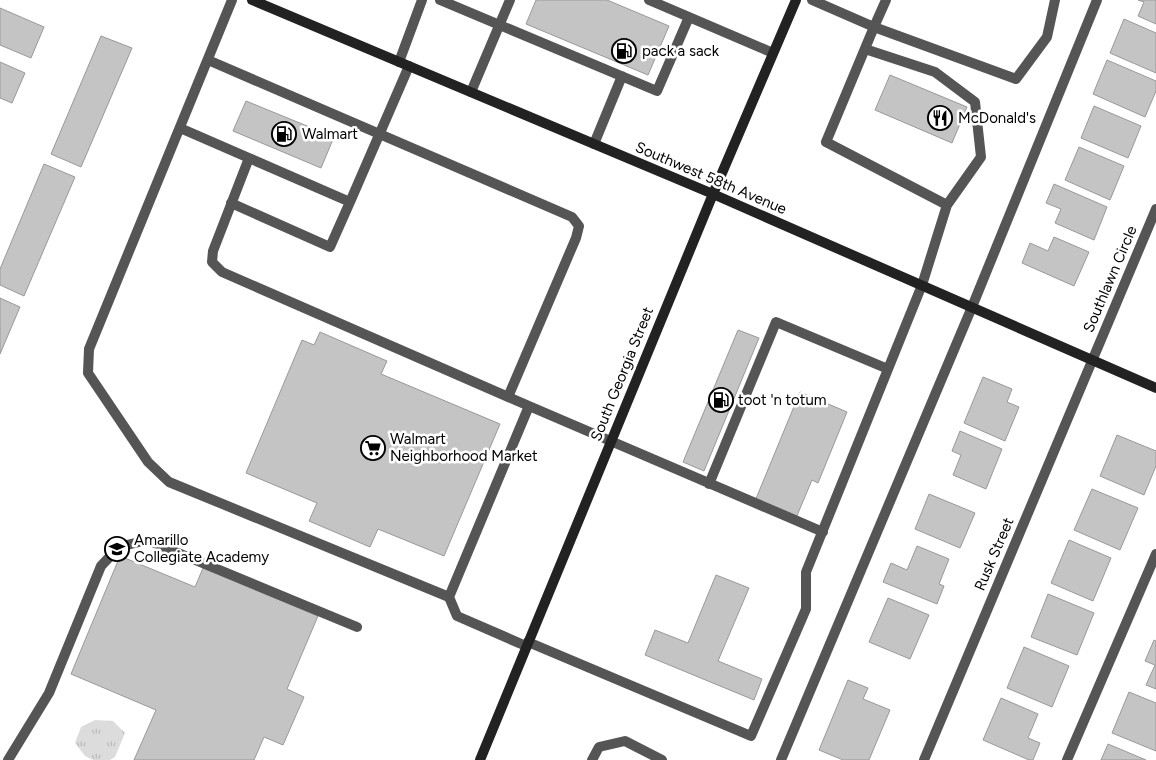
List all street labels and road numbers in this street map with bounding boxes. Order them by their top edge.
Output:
street label: Southwest 58th Avenue [633,138,789,218]
street label: Southlawn Circle [1079,223,1141,335]
street label: South Georgia Street [587,304,657,444]
street label: Rusk Street [971,514,1018,593]

